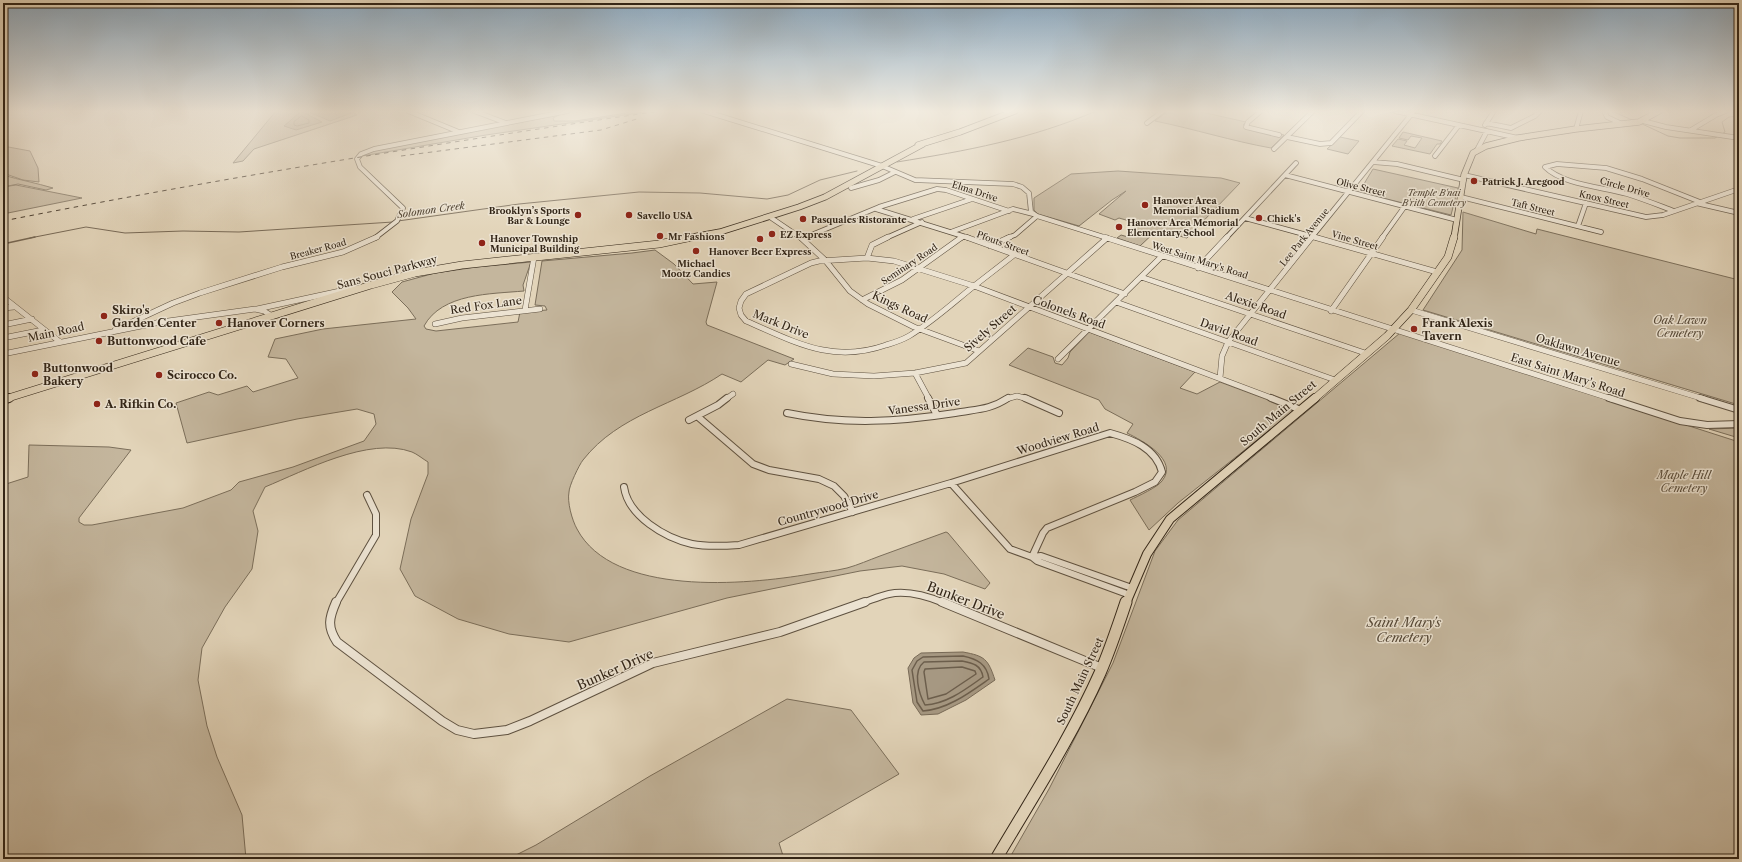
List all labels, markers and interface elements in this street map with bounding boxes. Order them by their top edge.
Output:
street label: Circle Drive [1599,175,1651,199]
street label: Olive Street [1335,176,1388,199]
marker: Patrick J. Aregood [1469,176,1479,186]
place label: Patrick J. Aregood [1482,176,1565,187]
street label: Elma Drive [951,178,999,204]
park label: Temple B'nai B'rith Cemetery [1401,187,1466,208]
street label: Knox Street [1578,188,1631,210]
place label: Hanover Area Memorial Stadium [1153,195,1239,216]
street label: Taft Street [1510,196,1557,218]
water label: Solomon Creek [395,199,466,221]
marker: Hanover Area Memorial Stadium [1140,200,1150,210]
place label: Brooklyn’s Sports Bar & Lounge [489,205,571,226]
street label: Lee Park Avenue [1277,206,1331,268]
marker: Brooklyn’s Sports Bar & Lounge [573,210,583,220]
marker: Savello USA [624,210,634,220]
place label: Savello USA [637,210,694,221]
marker: Chick's [1254,213,1264,223]
place label: Chick's [1267,213,1301,224]
marker: Pasquales Ristorante [798,214,808,224]
place label: Pasquales Ristorante [811,214,907,225]
place label: Hanover Area Memorial Elementary School [1127,217,1238,238]
marker: Hanover Area Memorial Elementary School [1114,222,1124,232]
street label: Pfouts Street [975,228,1032,258]
street label: Vine Street [1330,228,1380,252]
marker: EZ Express [767,229,777,239]
place label: EZ Express [780,229,832,240]
marker: Mr Fashions [655,231,665,241]
place label: Mr Fashions [668,231,725,242]
place label: Hanover Township Municipal Building [490,233,580,254]
marker: Hanover Beer Express [755,234,765,244]
street label: Breaker Road [289,236,348,262]
marker: Hanover Township Municipal Building [477,238,487,248]
street label: West Saint Mary's Road [1149,239,1250,281]
street label: Seminary Road [879,241,939,287]
marker: Michael Mootz Candies [691,246,701,256]
place label: Hanover Beer Express [709,246,811,257]
street label: Sans Souci Parkway [335,252,439,292]
place label: Michael Mootz Candies [661,258,731,279]
street label: Kings Road [870,288,930,326]
street label: Alexie Road [1223,288,1288,322]
street label: Colonels Road [1031,292,1108,332]
street label: Red Fox Lane [449,293,523,317]
street label: Sively Street [961,301,1019,355]
place label: Skiro's Garden Center [112,303,197,330]
street label: Mark Drive [751,306,811,342]
marker: Skiro's Garden Center [99,311,109,321]
park label: Oak Lawn Cemetery [1653,313,1707,340]
street label: David Road [1198,315,1260,349]
place label: Hanover Corners [227,316,325,330]
place label: Frank Alexis Tavern [1422,316,1493,343]
marker: Hanover Corners [214,318,224,328]
street label: Main Road [27,319,86,345]
marker: Frank Alexis Tavern [1409,324,1419,334]
street label: Oaklawn Avenue [1534,330,1622,370]
place label: Buttonwood Cafe [107,334,207,348]
marker: Buttonwood Cafe [94,336,104,346]
street label: East Saint Mary's Road [1509,350,1627,400]
place label: Buttonwood Bakery [43,361,114,388]
place label: Scirocco Co. [167,368,237,382]
marker: Buttonwood Bakery [30,369,40,379]
marker: Scirocco Co. [154,370,164,380]
street label: South Main Street [1237,377,1319,449]
street label: Vanessa Drive [886,394,961,418]
place label: A. Rifkin Co. [104,397,176,411]
marker: A. Rifkin Co. [92,399,102,409]
street label: Woodview Road [1014,420,1101,458]
park label: Maple Hill Cemetery [1655,468,1713,495]
street label: Countrywood Drive [776,487,880,529]
street label: Bunker Drive [925,578,1007,622]
park label: Saint Mary's Cemetery [1366,614,1441,645]
street label: South Main Street [1054,635,1106,727]
street label: Bunker Drive [574,645,656,693]

